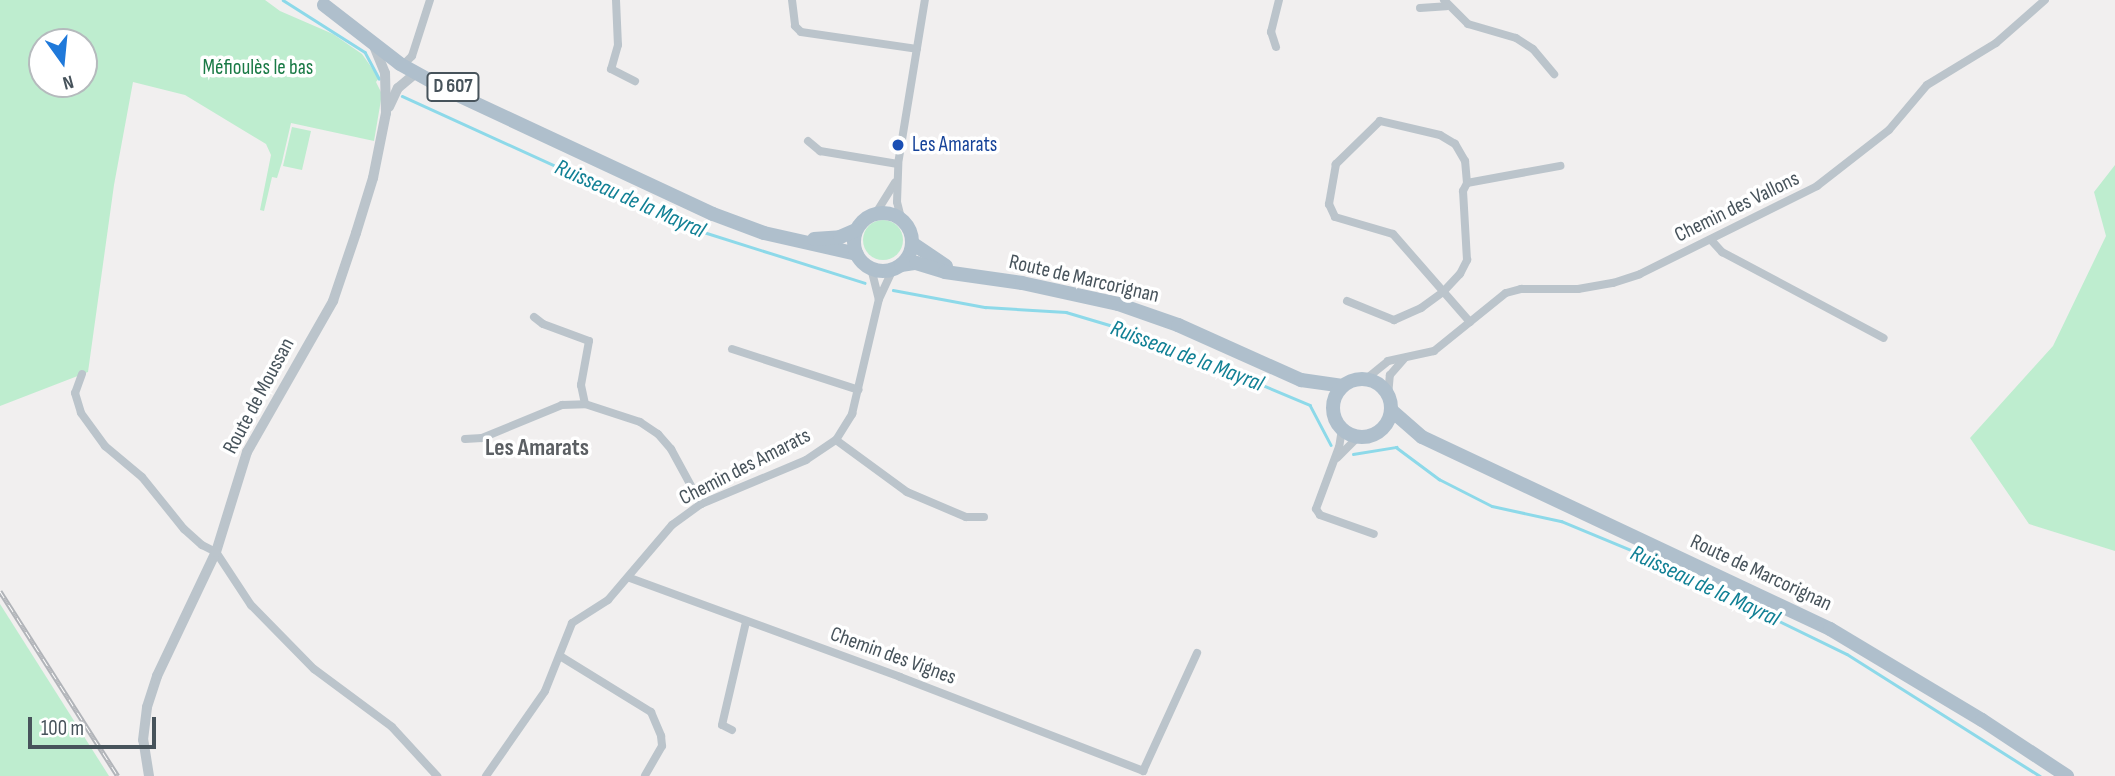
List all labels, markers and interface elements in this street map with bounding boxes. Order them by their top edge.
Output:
north arrow [28,28,98,98]
park label: Méfioulès le bas [203,55,313,81]
text: N [60,69,76,94]
road number: D 607 [425,72,481,102]
place label: Les Amarats [912,132,997,158]
marker: Les Amarats [890,137,906,153]
water label: Ruisseau de la Mayral [551,154,709,244]
street label: Chemin des Vallons [1671,166,1803,248]
street label: Route de Marcorignan [1007,249,1161,309]
water label: Ruisseau de la Mayral [1107,314,1267,398]
street label: Route de Moussan [218,334,300,458]
street label: Chemin des Amarats [675,423,815,511]
district label: Les Amarats [485,434,589,462]
street label: Route de Marcorignan [1686,529,1836,617]
water label: Ruisseau de la Mayral [1626,539,1784,633]
street label: Chemin des Vignes [827,622,959,690]
scale bar [32,702,159,746]
text: 100 m [41,716,84,741]

